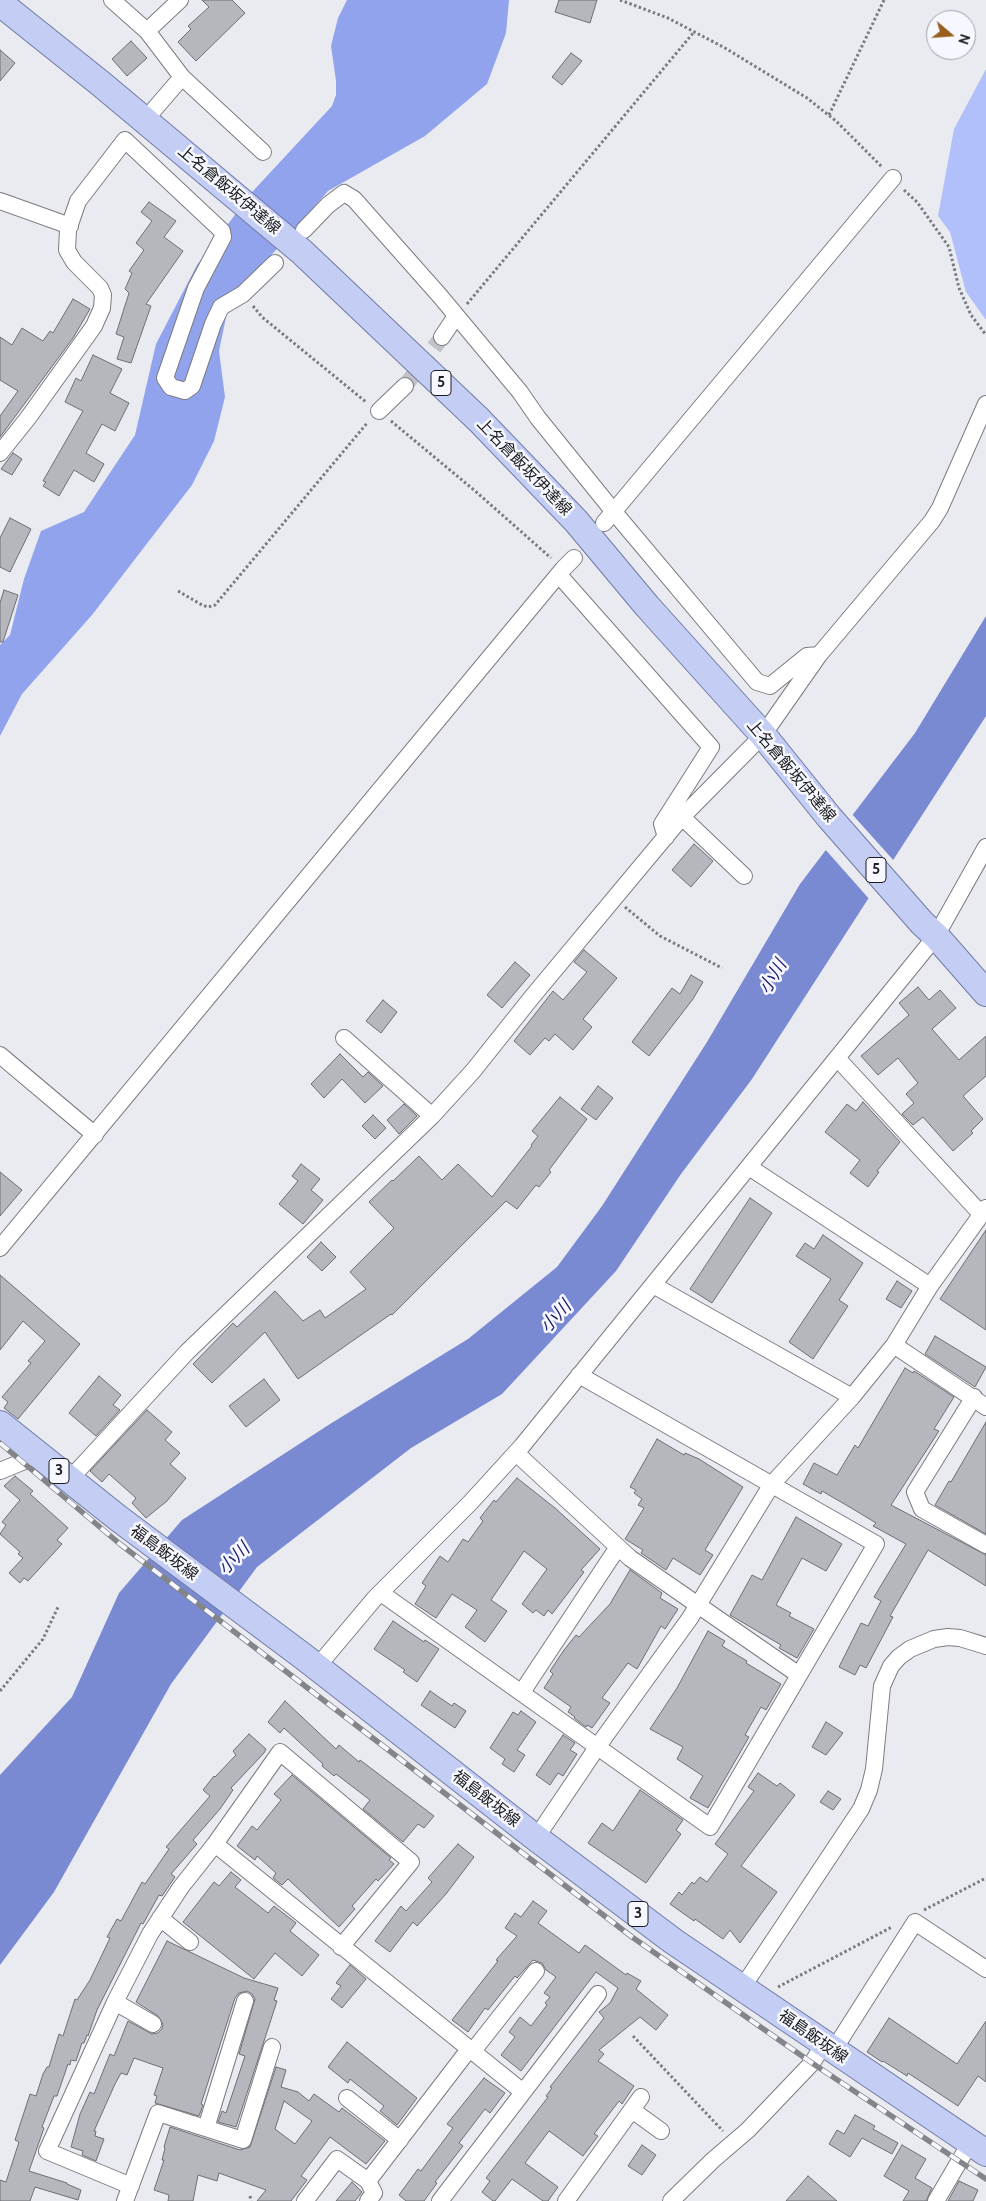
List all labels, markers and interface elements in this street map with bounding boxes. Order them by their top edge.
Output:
north arrow [926,10,976,60]
text: N [954,32,974,47]
street label: 上名倉飯坂伊達線 [174,142,284,238]
road number: 5 [431,370,451,396]
street label: 上名倉飯坂伊達線 [473,414,575,520]
street label: 上名倉飯坂伊達線 [743,716,839,826]
road number: 5 [866,858,886,882]
water label: 小川 [754,956,792,998]
water label: 小川 [536,1296,576,1338]
road number: 3 [49,1458,69,1484]
street label: 福島飯坂線 [126,1521,202,1585]
water label: 小川 [214,1539,254,1579]
street label: 福島飯坂線 [449,1767,523,1831]
road number: 3 [628,1902,648,1926]
street label: 福島飯坂線 [775,2006,851,2068]

